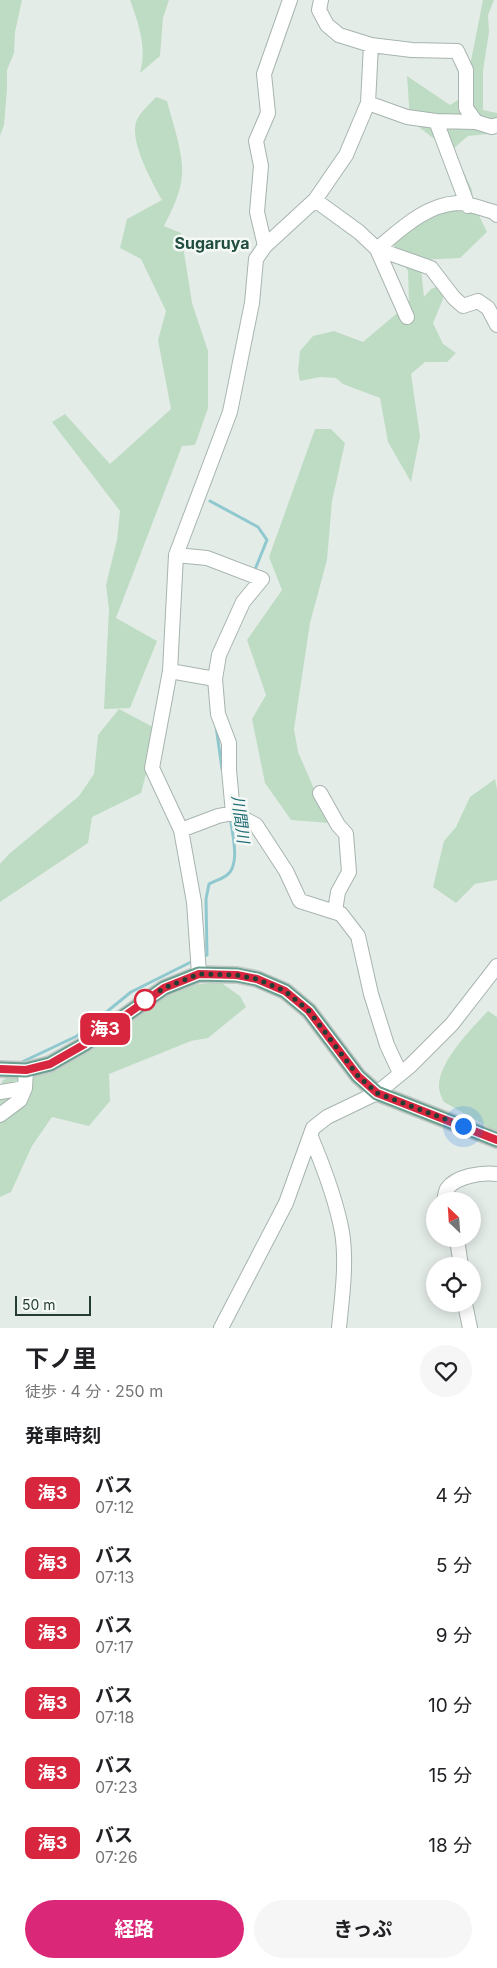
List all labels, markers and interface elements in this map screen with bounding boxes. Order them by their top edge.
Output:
district label: Sugaruya [174,233,250,253]
water label: 川間川 [228,794,254,846]
unlabelled marker [134,989,156,1011]
line badge: 海3 [82,1013,128,1045]
text: 海3 [90,1018,120,1039]
your location [451,1114,476,1139]
north arrow [426,1192,481,1248]
map controls [426,1192,481,1312]
button: locate [426,1257,481,1312]
scale bar [15,1293,91,1316]
text: 50 m [22,1296,56,1313]
text: 下ノ里 [25,1344,97,1373]
button: heart [420,1345,472,1397]
text: 徒歩 · 4 分 · 250 m [25,1381,163,1401]
text: 発車時刻 [25,1424,101,1447]
text: バス [95,1474,133,1497]
text: 海3 [38,1482,67,1503]
text: 4 分 [435,1484,472,1507]
text: 07:12 [95,1497,134,1517]
text: バス [95,1544,133,1567]
text: 海3 [38,1552,67,1573]
text: 5 分 [436,1554,472,1577]
text: 07:13 [95,1567,134,1587]
text: バス [95,1614,133,1637]
text: 海3 [38,1622,67,1643]
text: 9 分 [436,1624,472,1647]
text: 07:17 [95,1637,133,1657]
text: バス [95,1684,133,1707]
text: 海3 [38,1692,67,1713]
text: 10 分 [428,1694,472,1717]
text: 07:18 [95,1707,134,1727]
text: バス [95,1754,133,1777]
text: 海3 [38,1762,67,1783]
text: 15 分 [428,1764,472,1787]
text: 07:23 [95,1777,138,1797]
text: バス [95,1824,133,1847]
text: 海3 [38,1832,67,1853]
text: 18 分 [428,1834,472,1857]
text: 07:26 [95,1847,138,1867]
button: 経路 [25,1900,244,1958]
button: きっぷ [254,1900,472,1958]

